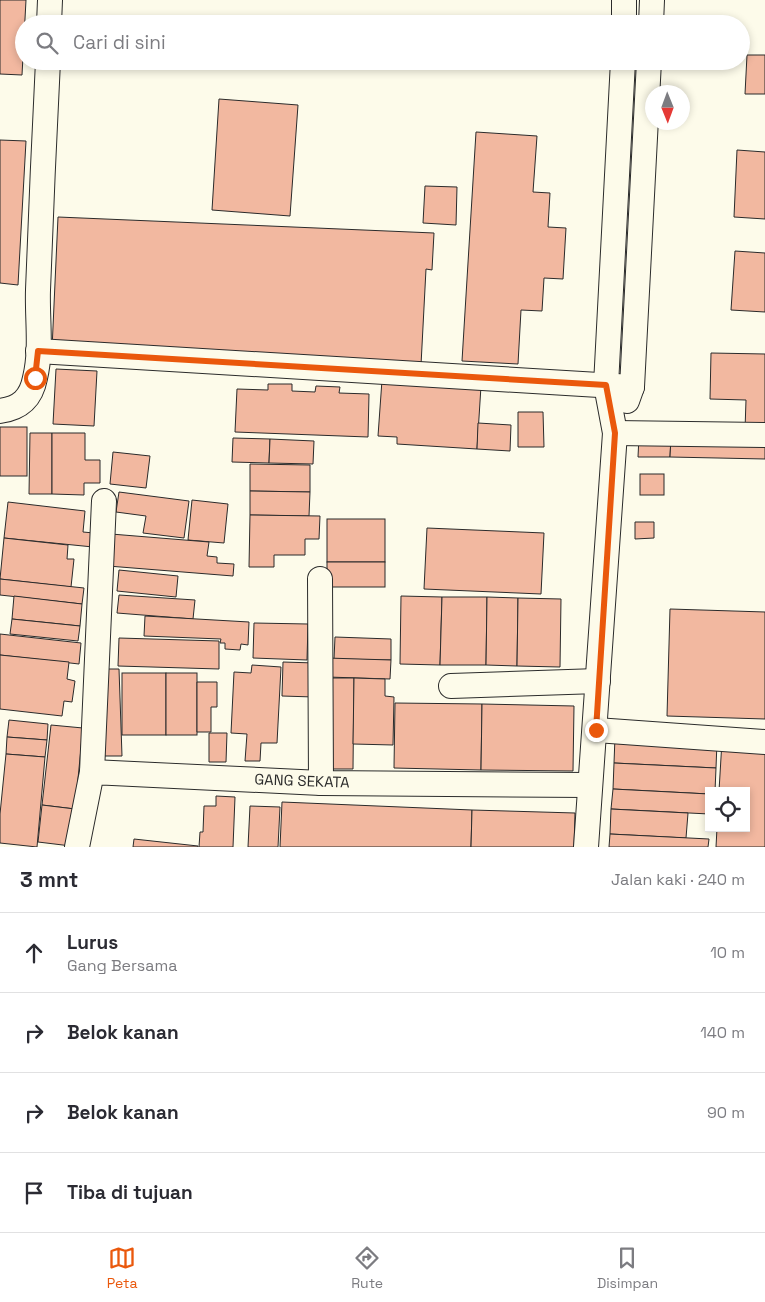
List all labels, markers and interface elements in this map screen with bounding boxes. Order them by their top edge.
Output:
search box [15,15,750,70]
icon: search [33,29,61,57]
text: Cari di sini [73,30,166,55]
north arrow [645,85,690,130]
route start [24,367,47,390]
route end [585,719,608,742]
street label: GANG SEKATA [254,769,351,792]
map controls [705,787,750,832]
button: locate [705,787,750,832]
text: 3 mnt [20,866,78,893]
text: Jalan kaki · 240 m [611,869,745,890]
text: Lurus [67,930,118,955]
icon: ahead [20,939,48,967]
text: 10 m [710,942,745,963]
text: Gang Bersama [67,955,177,976]
icon: right [20,1019,48,1047]
text: Belok kanan [67,1020,179,1045]
text: 140 m [700,1022,745,1043]
icon: right [20,1099,48,1127]
text: Belok kanan [67,1100,179,1125]
text: 90 m [707,1102,745,1123]
icon: arrive [20,1179,48,1207]
text: Tiba di tujuan [67,1180,193,1205]
tab: Peta [107,1244,138,1292]
tab: Rute [351,1244,383,1292]
tab: Disimpan [597,1244,658,1292]

